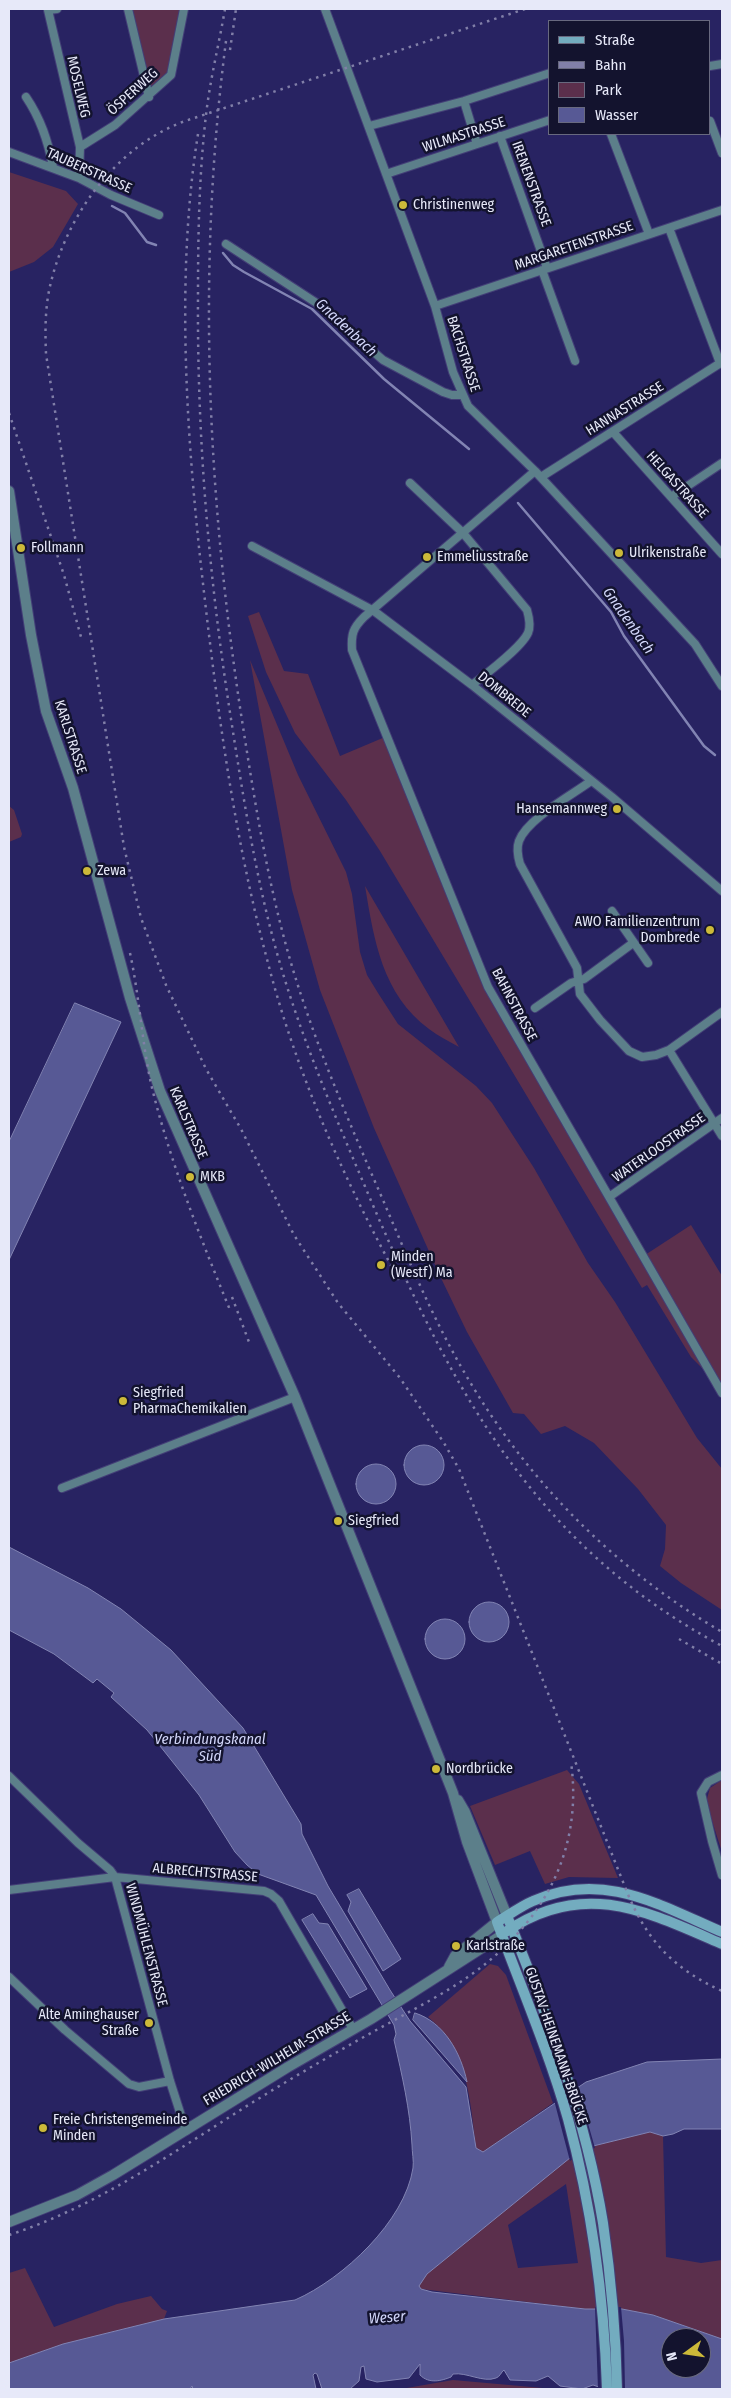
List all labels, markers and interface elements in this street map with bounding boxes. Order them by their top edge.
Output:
legend [548,20,711,135]
text: Straße [595,31,635,49]
street label: MOSELWEG [63,55,93,119]
text: Bahn [595,56,626,74]
street label: ÖSPERWEG [104,65,162,119]
text: Park [595,81,622,99]
text: Wasser [595,106,638,124]
street label: WILMASTRASSE [421,114,507,156]
street label: IRENENSTRASSE [508,139,554,229]
street label: TAUBERSTRASSE [44,145,134,197]
place label: Christinenweg [413,197,494,213]
marker: Christinenweg [397,199,409,211]
street label: MARGARETENSTRASSE [512,218,636,274]
water label: Gnadenbach [312,295,380,361]
street label: BACHSTRASSE [443,314,483,394]
street label: HANNASTRASSE [583,378,667,440]
street label: HELGASTRASSE [643,448,711,522]
place label: Follmann [31,540,84,556]
marker: Follmann [15,542,27,554]
place label: Ulrikenstraße [629,545,706,561]
marker: Ulrikenstraße [613,547,625,559]
place label: Emmeliusstraße [437,549,529,565]
marker: Emmeliusstraße [421,551,433,563]
water label: Gnadenbach [599,584,657,658]
street label: DOMBREDE [474,669,534,721]
street label: KARLSTRASSE [50,698,90,776]
place label: Hansemannweg [516,801,607,817]
marker: Hansemannweg [611,803,623,815]
place label: Zewa [97,863,126,879]
marker: Zewa [81,865,93,877]
place label: AWO Familienzentrum Dombrede [575,914,700,946]
marker: AWO Familienzentrum Dombrede [704,924,716,936]
street label: BAHNSTRASSE [488,966,540,1044]
street label: KARLSTRASSE [165,1084,211,1162]
street label: WATERLOOSTRASSE [609,1110,709,1186]
place label: MKB [200,1169,225,1185]
marker: MKB [184,1171,196,1183]
place label: Minden (Westf) Ma [391,1249,453,1282]
marker: Minden (Westf) Ma [375,1259,387,1271]
place label: Siegfried PharmaChemikalien [133,1385,247,1418]
marker: Siegfried PharmaChemikalien [117,1395,129,1407]
place label: Siegfried [348,1513,399,1529]
marker: Siegfried [332,1515,344,1527]
water label: Verbindungskanal Süd [154,1731,266,1766]
place label: Nordbrücke [446,1761,513,1777]
marker: Nordbrücke [430,1763,442,1775]
street label: ALBRECHTSTRASSE [152,1860,258,1886]
street label: WINDMÜHLENSTRASSE [121,1881,171,2009]
place label: Karlstraße [466,1938,525,1954]
marker: Karlstraße [450,1940,462,1952]
street label: GUSTAV-HEINEMANN-BRÜCKE [521,1965,591,2127]
place label: Alte Aminghauser Straße [38,2007,139,2040]
street label: FRIEDRICH-WILHELM-STRASSE [200,2008,354,2110]
marker: Alte Aminghauser Straße [143,2017,155,2029]
place label: Freie Christengemeinde Minden [53,2112,187,2144]
marker: Freie Christengemeinde Minden [37,2122,49,2134]
water label: Weser [368,2308,406,2328]
north arrow [661,2328,711,2378]
text: N [663,2350,681,2363]

